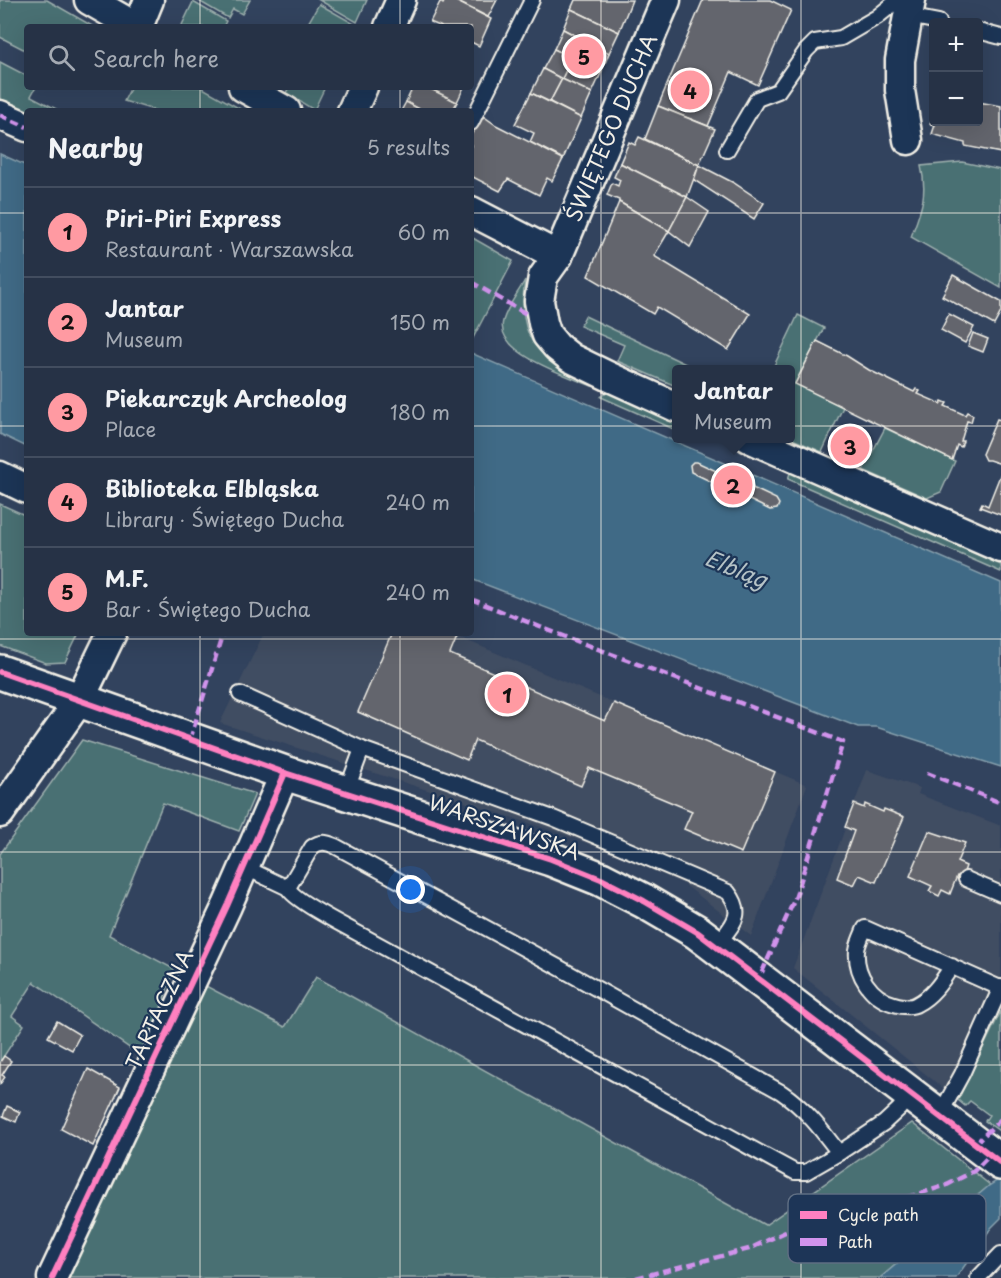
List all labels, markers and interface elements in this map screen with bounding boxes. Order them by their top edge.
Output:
map controls [929,18,983,126]
button: + [929,18,983,72]
search box [24,24,474,90]
street label: ŚWIĘTEGO DUCHA [556,29,664,226]
pin: 5 [564,34,604,78]
icon: search [45,41,78,74]
text: Search here [93,41,219,74]
pin: 4 [670,68,710,112]
button: − [929,72,983,126]
text: Nearby [48,128,143,167]
text: 5 results [367,132,450,162]
text: Piri-Piri Express [105,201,281,234]
text: 1 [63,217,72,247]
text: 60 m [398,217,450,247]
text: Restaurant · Warszawska [105,234,353,264]
text: Jantar [105,291,184,324]
text: 2 [60,307,75,337]
text: 150 m [390,307,450,337]
text: Museum [105,324,183,354]
popup [672,365,795,443]
text: Jantar [694,373,773,406]
text: Piekarczyk Archeolog [105,381,347,414]
text: 3 [61,397,74,427]
text: 180 m [390,397,450,427]
text: Museum [694,406,772,436]
text: Place [105,414,156,444]
pin: 3 [830,424,870,468]
pin: 2 [714,462,752,508]
text: Biblioteka Elbląska [105,471,319,504]
text: 4 [61,487,74,517]
text: 240 m [385,487,450,517]
text: Library · Świętego Ducha [105,504,344,534]
water label: Elbląg [701,540,774,595]
text: M.F. [105,561,149,594]
text: 5 [61,577,74,607]
text: 240 m [385,577,450,607]
text: Bar · Świętego Ducha [105,594,310,624]
pin: 1 [488,672,526,716]
street label: WARSZAWSKA [424,785,585,867]
your location [396,875,425,904]
street label: TARTACZNA [116,944,200,1075]
legend [788,1194,986,1263]
text: Cycle path [838,1202,919,1226]
text: Path [838,1229,873,1253]

